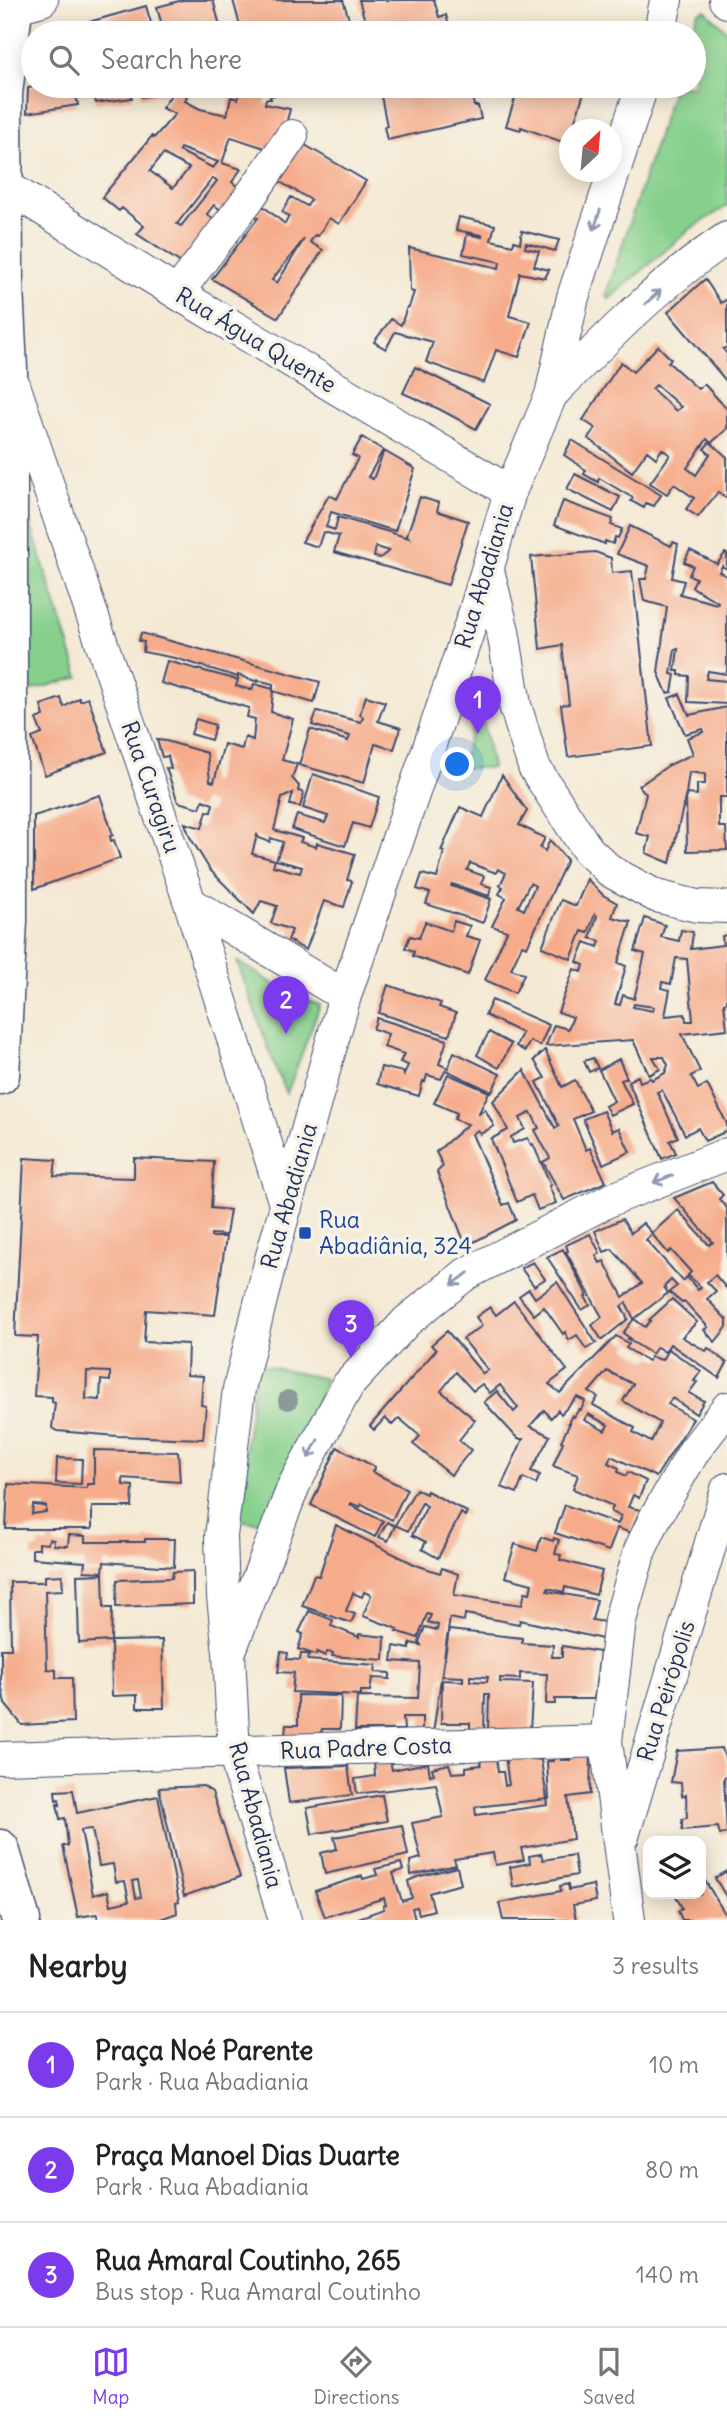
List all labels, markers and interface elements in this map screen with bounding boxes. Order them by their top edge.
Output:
search box [21,21,706,98]
icon: search [45,41,83,79]
text: Search here [101,43,242,76]
north arrow [559,119,622,182]
one-way arrow [590,209,603,231]
street label: Rua Água Quente [171,280,342,399]
one-way arrow [644,289,662,305]
street label: Rua Abadiania [448,500,519,652]
pin: 1 [455,676,501,734]
street label: Rua Curagiru [115,717,188,857]
your location [440,747,474,781]
pin: 2 [263,976,309,1034]
street label: Rua Abadiania [254,1120,323,1272]
one-way arrow [653,1173,675,1186]
place label: Rua Abadiânia, 324 [319,1205,472,1260]
marker: Rua Abadiânia, 324 [297,1225,313,1241]
one-way arrow [451,1272,470,1287]
pin: 3 [328,1300,374,1358]
one-way arrow [306,1438,319,1459]
street label: Rua Peirópolis [630,1617,701,1765]
street label: Rua Padre Costa [280,1730,452,1765]
street label: Rua Abadiania [223,1738,290,1891]
map controls [643,1836,706,1899]
button: layers [643,1836,706,1899]
text: Nearby [28,1947,128,1985]
text: 3 results [612,1951,699,1980]
text: Praça Noé Parente [95,2034,313,2067]
text: 1 [46,2050,56,2079]
text: 10 m [649,2050,699,2079]
text: Park · Rua Abadiania [95,2067,309,2096]
text: Praça Manoel Dias Duarte [95,2139,400,2172]
text: 2 [45,2155,57,2184]
text: 80 m [645,2155,699,2184]
text: Park · Rua Abadiania [95,2172,309,2201]
text: Rua Amaral Coutinho, 265 [95,2244,401,2277]
text: 3 [44,2260,58,2289]
text: 140 m [636,2260,699,2289]
text: Bus stop · Rua Amaral Coutinho [95,2277,421,2306]
tab: Map [92,2343,130,2409]
tab: Directions [314,2343,399,2409]
tab: Saved [583,2343,635,2409]

